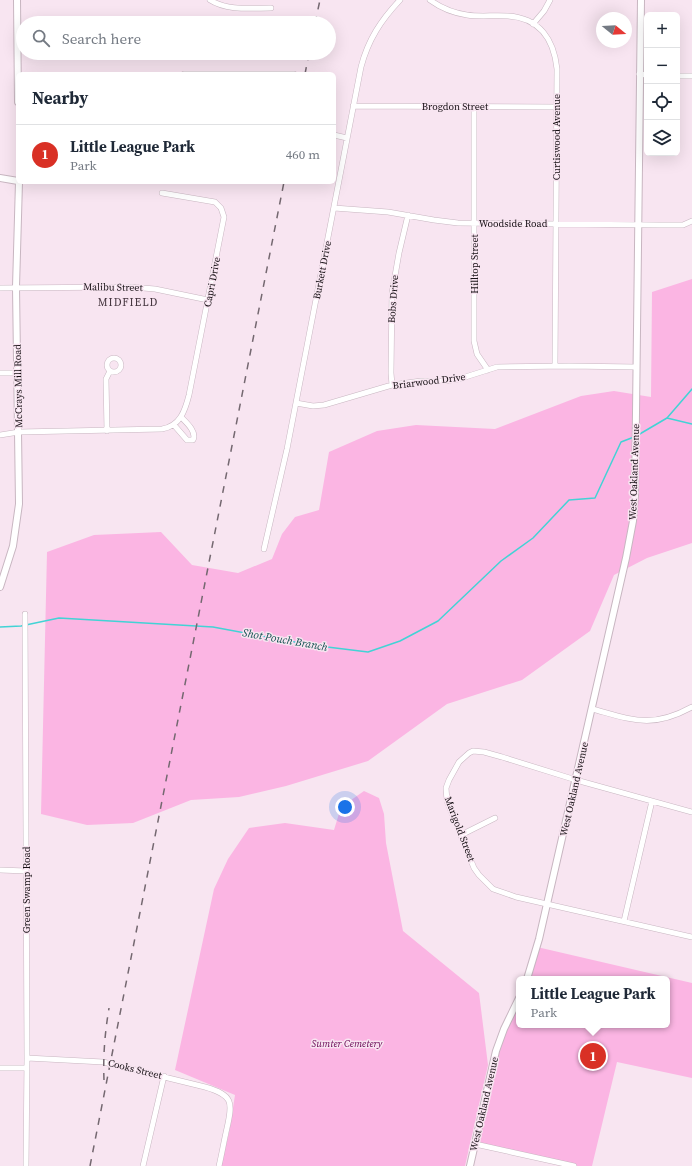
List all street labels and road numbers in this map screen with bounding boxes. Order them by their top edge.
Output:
street label: Curtiswood Avenue [550,94,563,180]
street label: Brogdon Street [422,100,489,113]
street label: Woodside Road [479,217,548,230]
street label: Hilltop Street [468,234,481,294]
street label: Burkett Drive [310,240,334,300]
street label: Capri Drive [201,256,223,308]
street label: Bobs Drive [385,274,401,324]
street label: Malibu Street [83,280,144,294]
street label: McCrays Mill Road [11,344,25,428]
street label: Briarwood Drive [392,370,466,392]
street label: West Oakland Avenue [626,424,642,520]
street label: West Oakland Avenue [557,741,591,837]
street label: Marigold Street [442,795,479,864]
street label: Green Swamp Road [20,846,33,933]
street label: Cooks Street [107,1056,164,1082]
street label: West Oakland Avenue [467,1056,501,1152]

